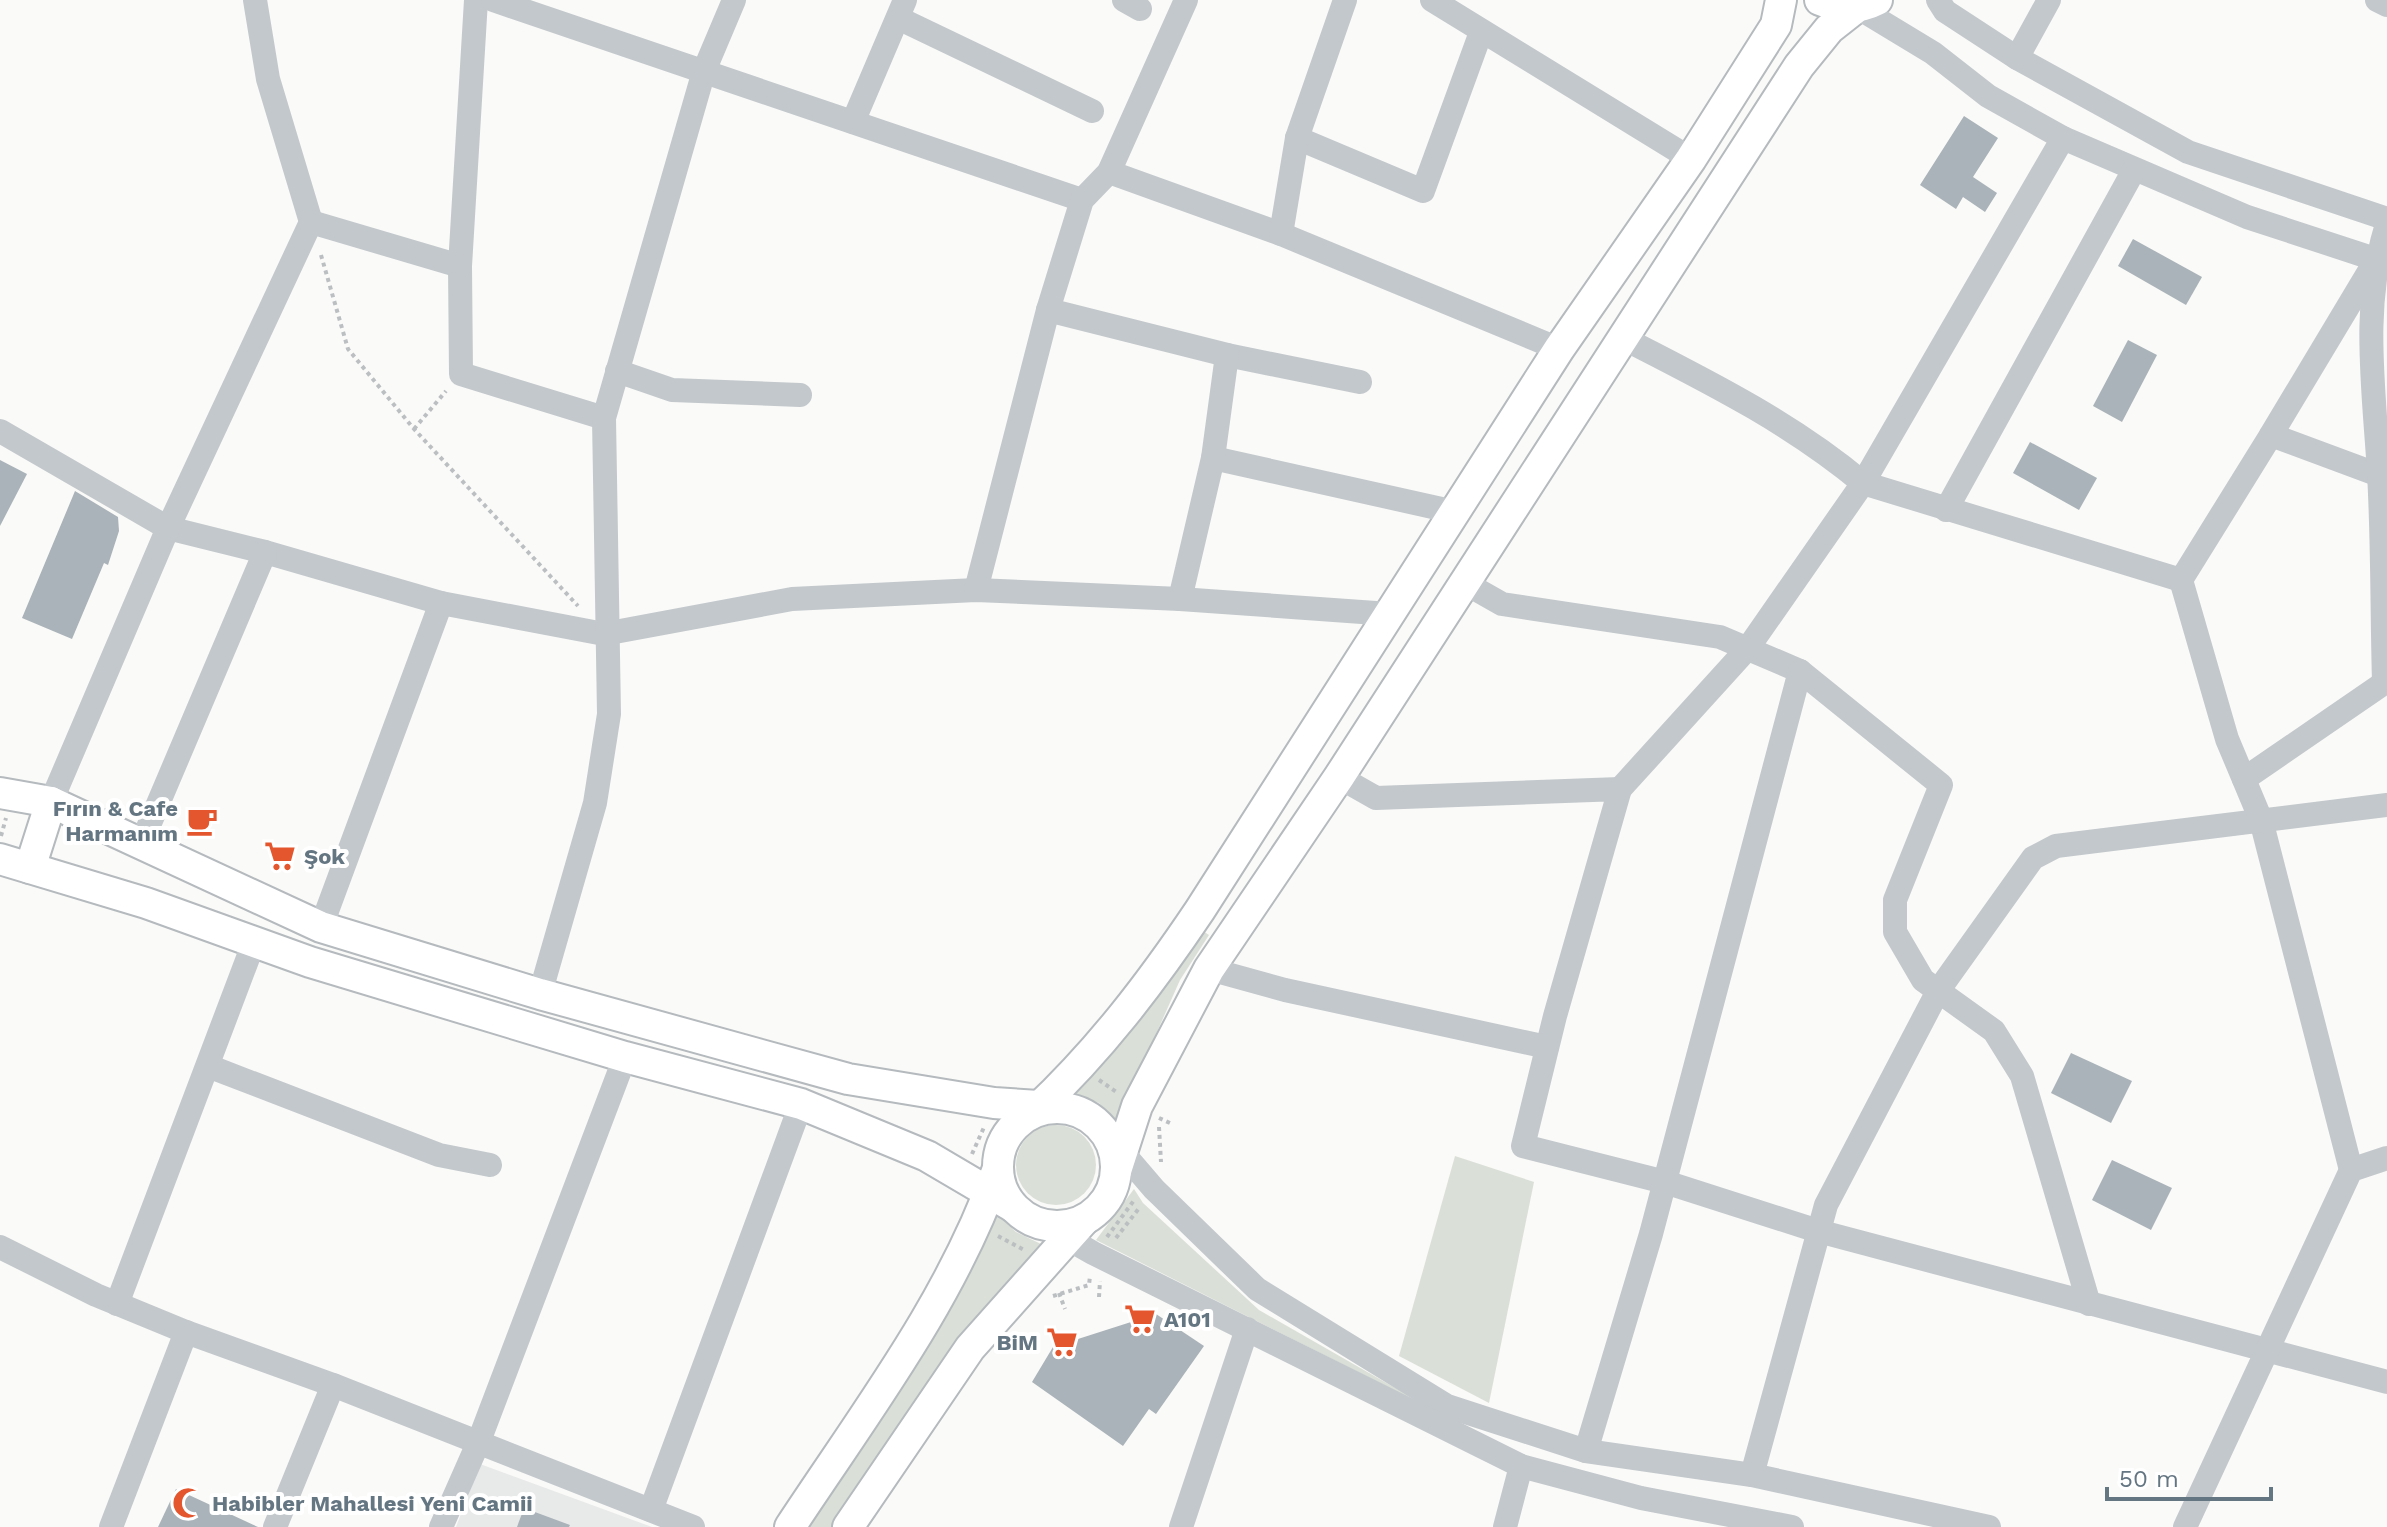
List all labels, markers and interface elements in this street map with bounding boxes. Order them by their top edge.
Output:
place label: Fırın & Cafe Harmanım [53,796,178,846]
cafe icon: Fırın & Cafe Harmanım [185,804,219,838]
supermarket icon: Şok [263,839,297,873]
place label: Şok [304,844,345,869]
supermarket icon: A101 [1123,1302,1157,1336]
place label: A101 [1164,1307,1211,1332]
supermarket icon: BiM [1045,1325,1079,1359]
place label: BiM [997,1330,1038,1355]
scale bar [2107,1451,2271,1501]
text: 50 m [2119,1465,2179,1493]
mosque icon: Habibler Mahallesi Yeni Camii [171,1486,205,1520]
place label: Habibler Mahallesi Yeni Camii [212,1491,533,1516]

